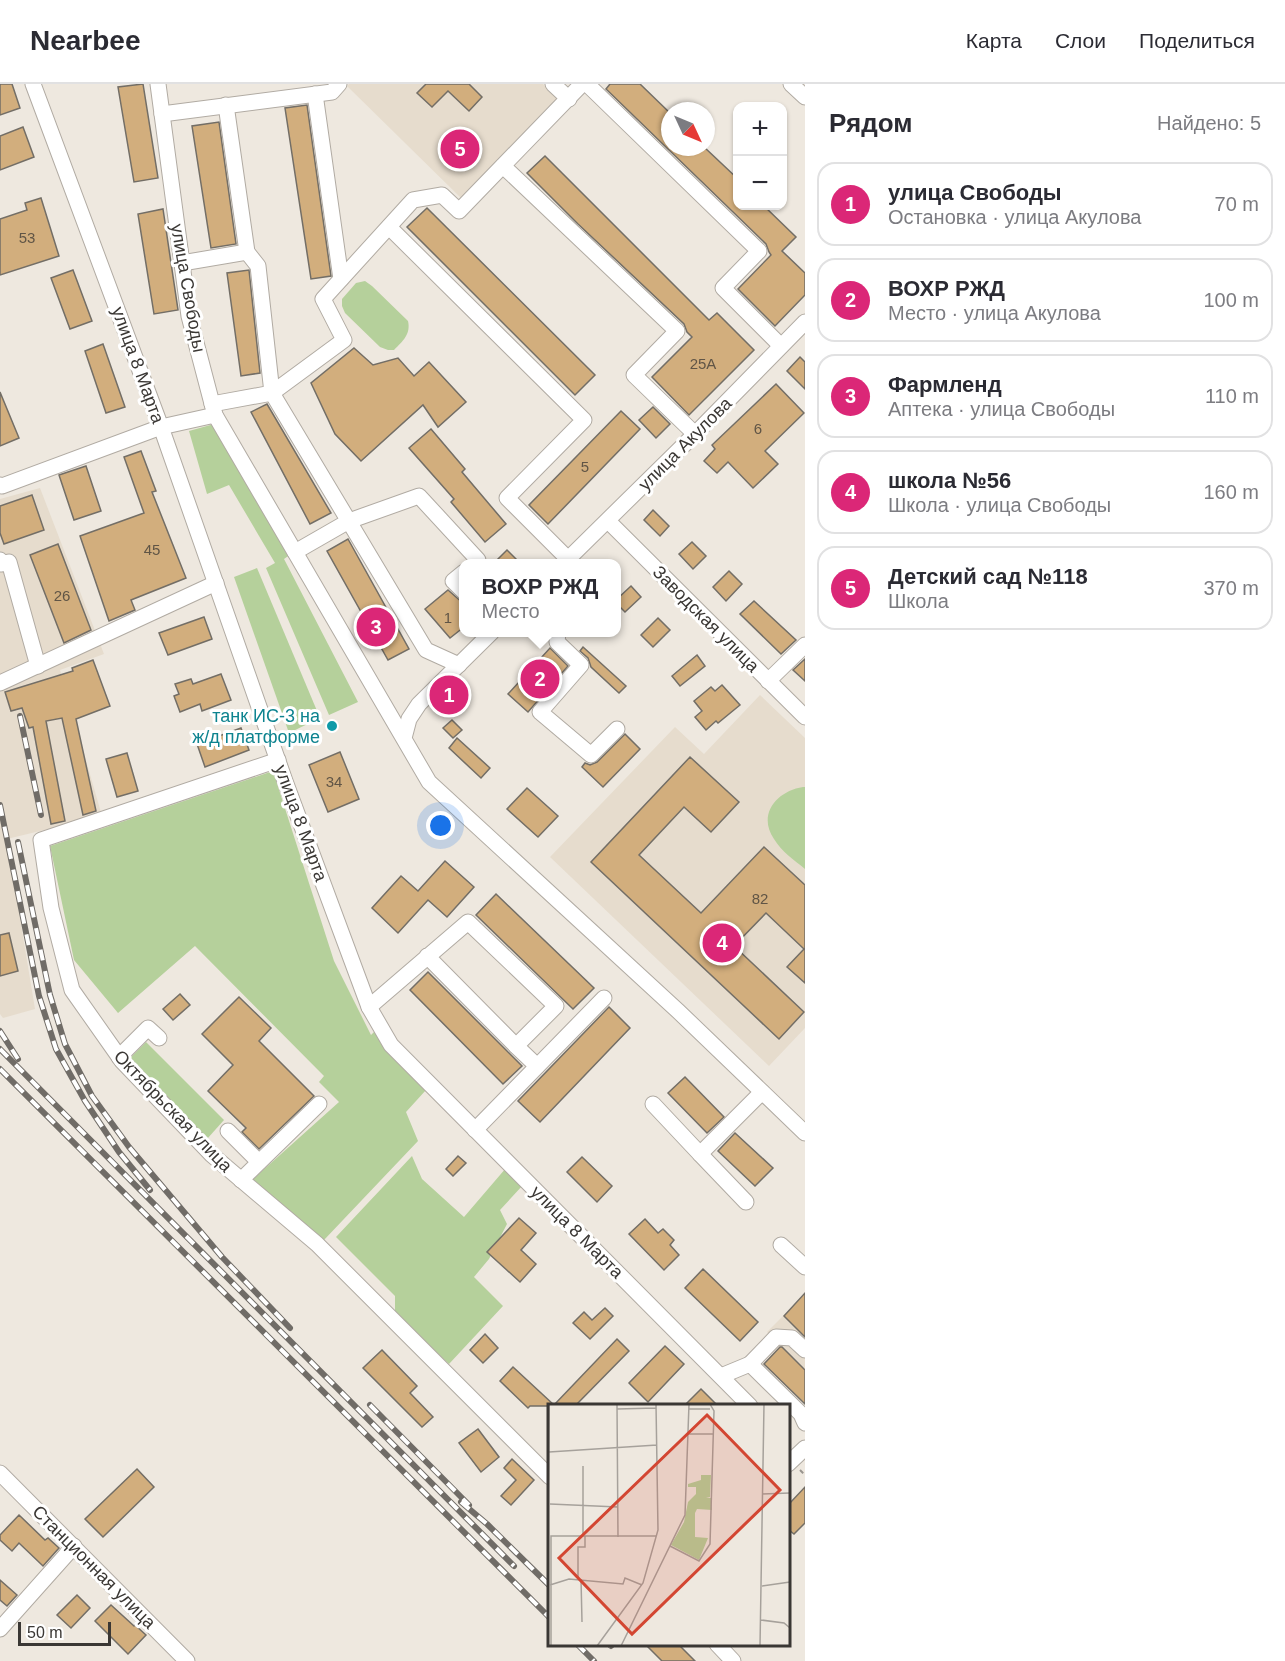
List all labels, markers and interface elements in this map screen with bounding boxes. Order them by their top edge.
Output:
text: Nearbee [30,25,141,56]
text: Карта [966,29,1022,52]
text: Слои [1055,29,1106,52]
text: Поделиться [1139,29,1255,52]
north arrow [661,102,715,156]
map controls [733,102,787,210]
button: + [733,102,787,156]
text: Рядом [829,108,912,138]
text: Найдено: 5 [1157,112,1261,134]
pin: 5 [440,126,480,172]
button: − [733,156,787,210]
text: улица Свободы [888,180,1062,205]
text: 1 [845,193,856,215]
text: 70 m [1215,193,1259,215]
text: Остановка · улица Акулова [888,206,1141,228]
street label: улица Свободы [167,222,209,354]
house number: 53 [19,229,35,246]
text: ВОХР РЖД [888,276,1005,301]
text: 2 [845,289,856,311]
text: 100 m [1203,289,1259,311]
text: Место · улица Акулова [888,302,1101,324]
street label: улица 8 Марта [108,304,169,427]
house number: 25А [690,355,716,372]
text: Фармленд [888,372,1002,397]
text: 3 [845,385,856,407]
text: 110 m [1205,385,1259,407]
street label: улица Акулова [634,393,736,495]
text: Аптека · улица Свободы [888,398,1115,420]
house number: 6 [754,420,762,437]
house number: 5 [581,458,589,475]
text: школа №56 [888,468,1011,493]
text: 4 [845,481,856,503]
text: 160 m [1203,481,1259,503]
text: Школа · улица Свободы [888,494,1111,516]
house number: 45 [144,541,160,558]
popup [459,559,621,637]
street label: Заводская улица [649,562,764,677]
text: Детский сад №118 [888,564,1088,589]
text: ВОХР РЖД [481,574,599,599]
text: 5 [845,577,856,599]
text: 370 m [1203,577,1259,599]
house number: 26 [54,587,70,604]
text: Школа [888,590,949,612]
text: Место [481,600,540,622]
pin: 3 [356,604,395,650]
house number: 1 [444,609,452,626]
pin: 2 [520,656,560,702]
pin: 1 [430,672,468,718]
place label: танк ИС-3 на ж/д платформе [192,706,321,747]
marker: танк ИС-3 на ж/д платформе [325,719,339,733]
street label: улица 8 Марта [271,762,332,885]
house number: 34 [326,773,342,790]
your location [426,811,455,840]
house number: 82 [752,890,768,907]
pin: 4 [702,920,742,966]
street label: Октябрьская улица [110,1046,237,1177]
street label: улица 8 Марта [527,1182,628,1283]
inset map [548,1404,790,1646]
street label: Станционная улица [28,1501,160,1633]
scale bar [18,1619,111,1646]
text: 50 m [27,1624,63,1641]

